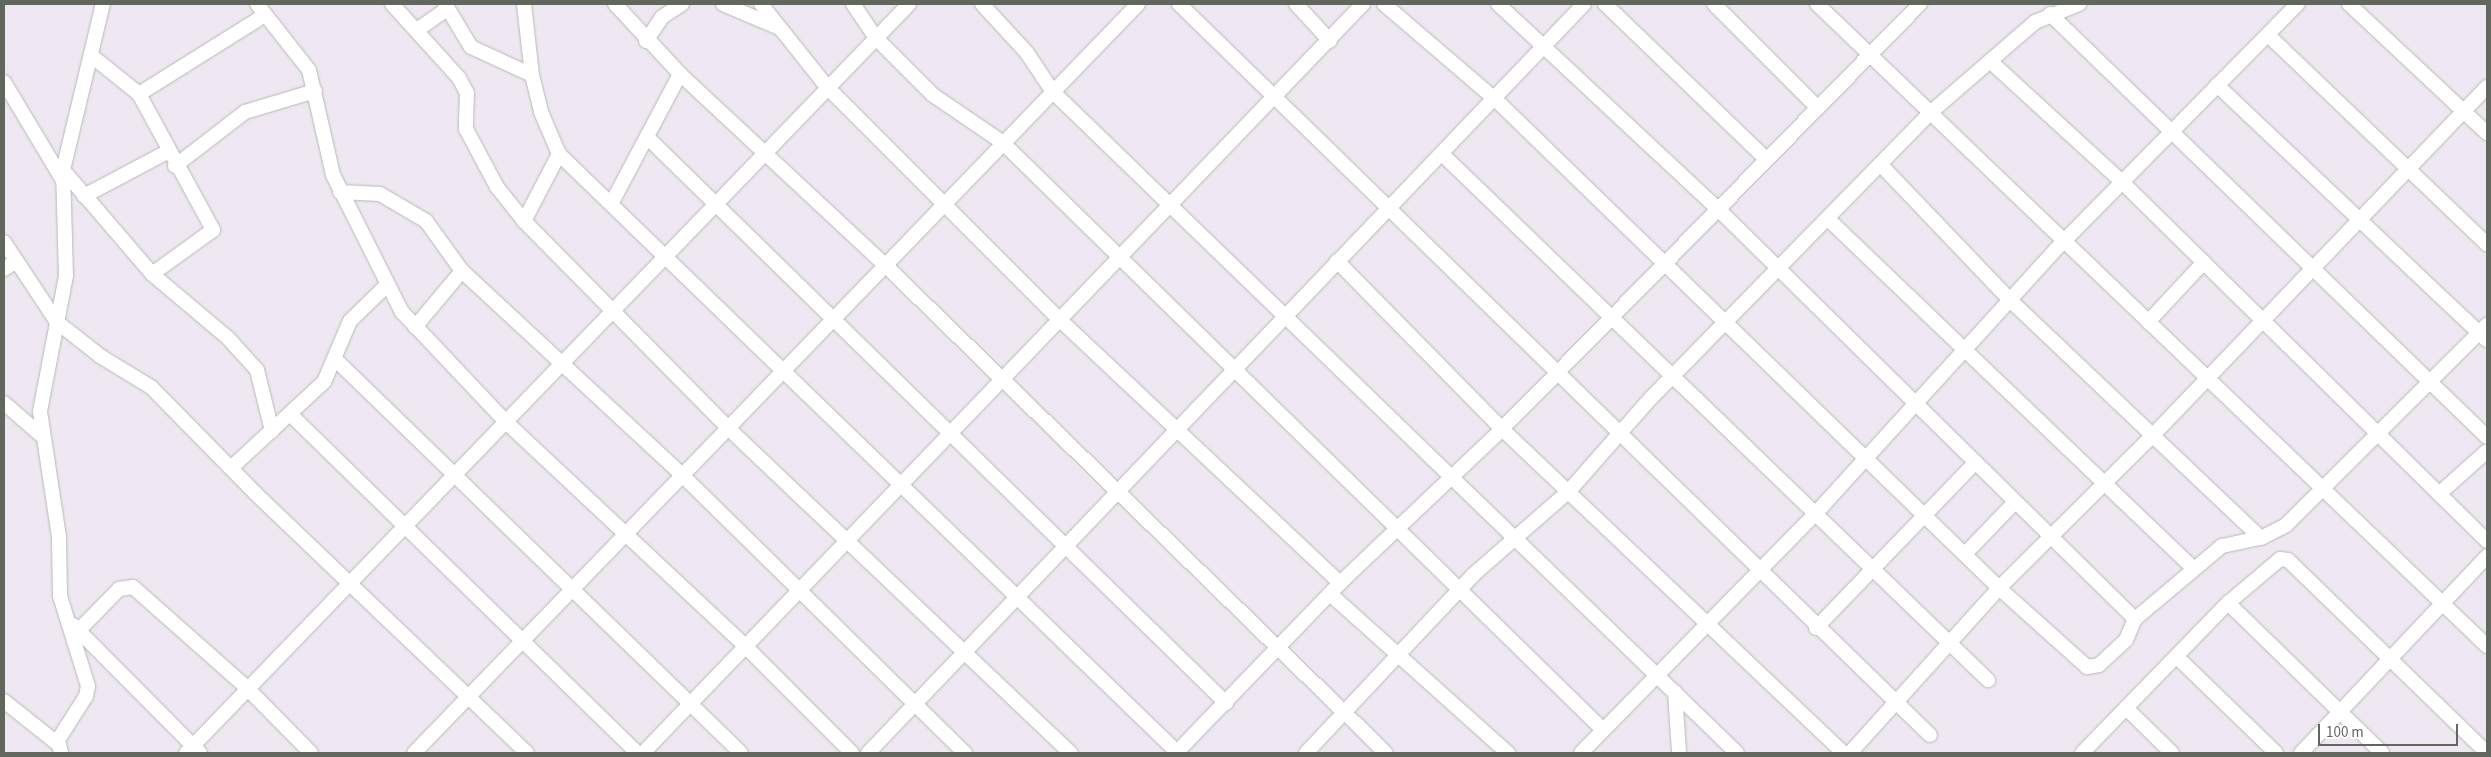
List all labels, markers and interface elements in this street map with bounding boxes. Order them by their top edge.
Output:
scale bar [2321,714,2461,746]
text: 100 m [2326,722,2364,743]

